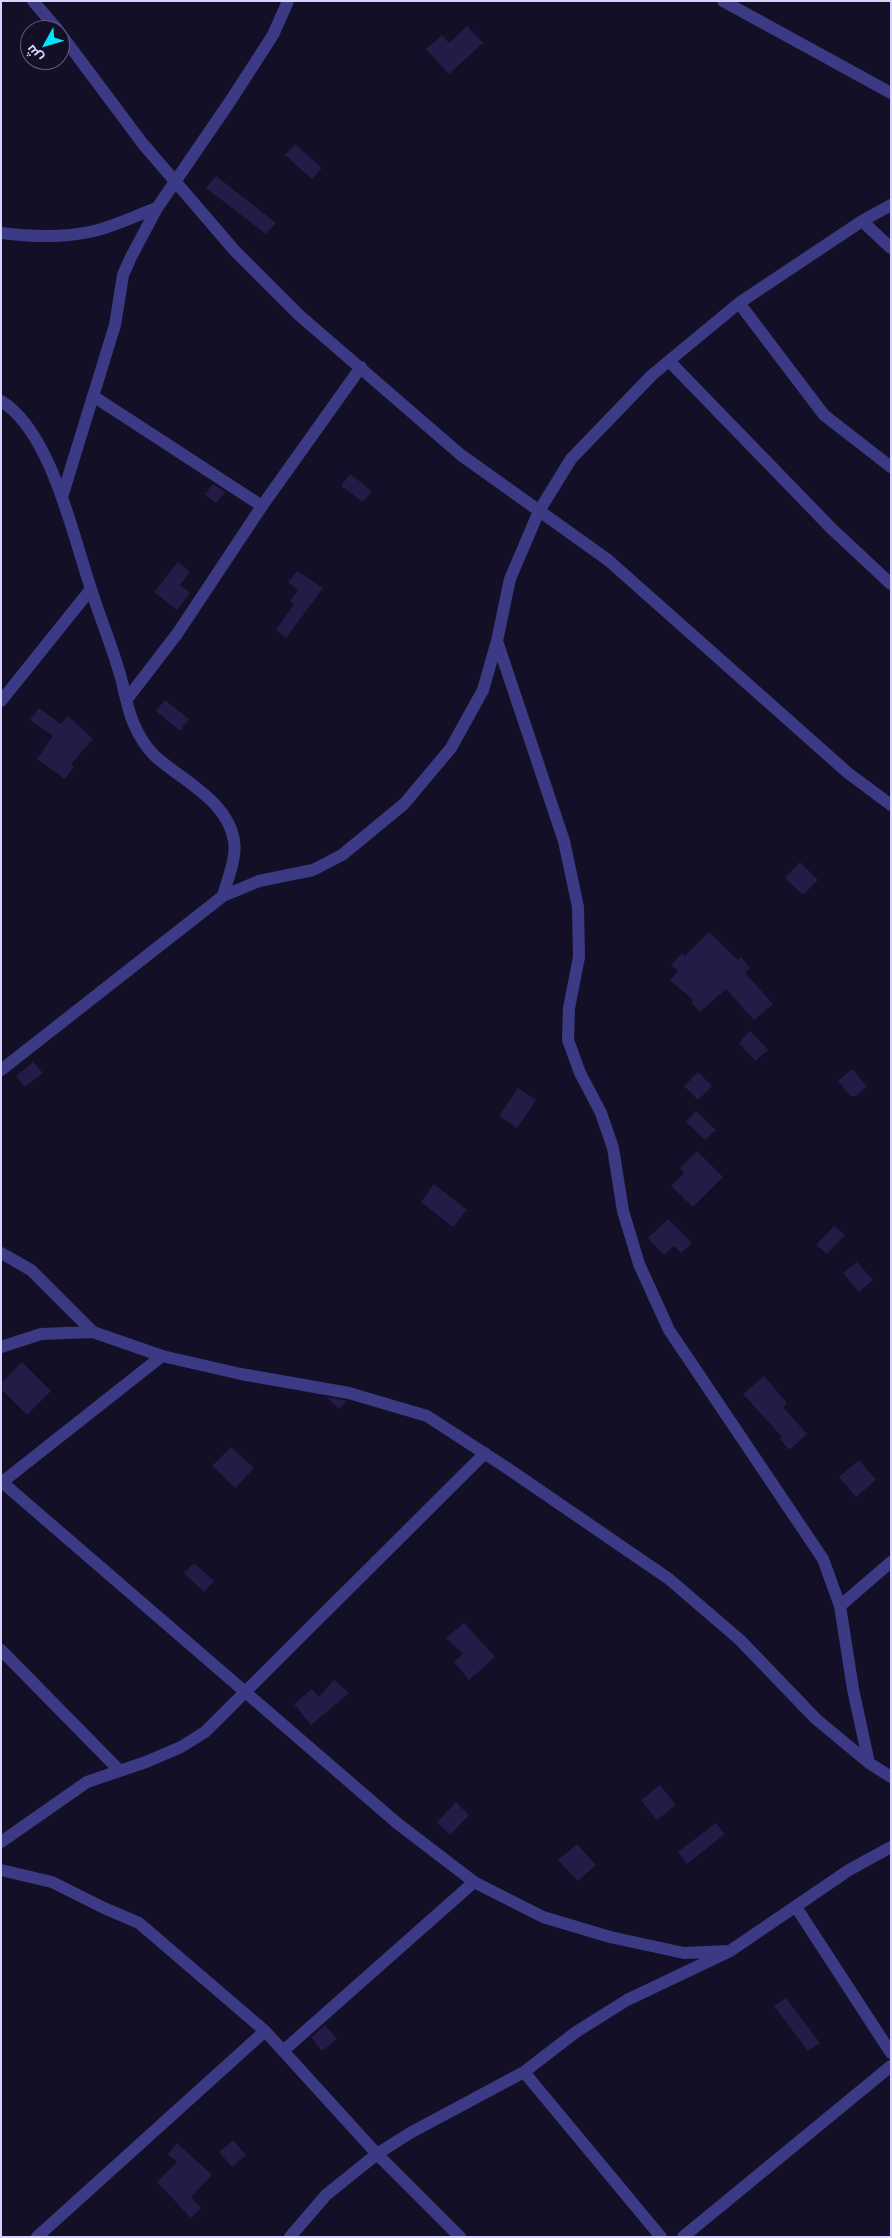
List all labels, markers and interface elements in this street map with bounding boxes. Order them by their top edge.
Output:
north arrow [20,20,70,70]
text: ش [21,41,47,66]

